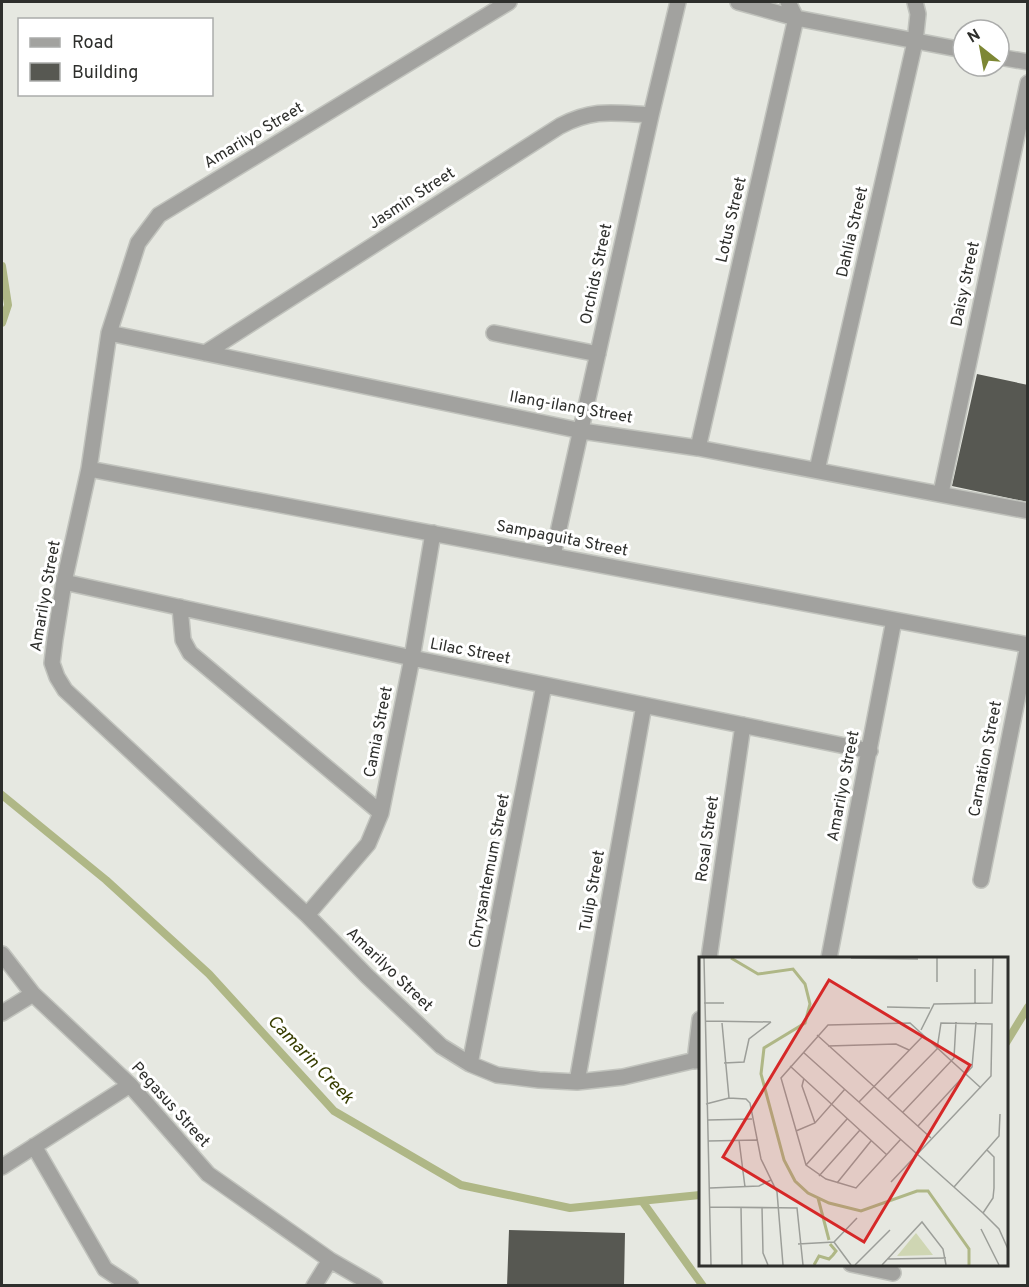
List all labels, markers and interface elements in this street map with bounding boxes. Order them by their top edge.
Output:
legend [18,18,213,96]
north arrow [951,18,1011,78]
text: N [964,25,984,48]
text: Road [72,32,114,55]
text: Building [72,62,138,85]
street label: Amarilyo Street [201,98,307,174]
street label: Jasmin Street [365,164,459,234]
street label: Lotus Street [712,175,752,265]
street label: Dahlia Street [833,185,873,279]
street label: Orchids Street [577,222,617,326]
street label: Daisy Street [947,240,985,328]
street label: Ilang-ilang Street [508,387,634,429]
street label: Sampaguita Street [494,516,630,562]
street label: Amarilyo Street [26,539,66,653]
street label: Lilac Street [428,634,512,670]
street label: Camia Street [360,685,398,779]
street label: Carnation Street [965,699,1007,819]
street label: Amarilyo Street [823,729,865,843]
street label: Chrysantemum Street [465,792,515,950]
street label: Rosal Street [692,795,724,883]
street label: Tulip Street [576,848,610,934]
street label: Amarilyo Street [342,924,436,1016]
inset map [699,957,1008,1266]
water label: Camarin Creek [262,1011,359,1110]
street label: Pegasus Street [126,1058,214,1152]

